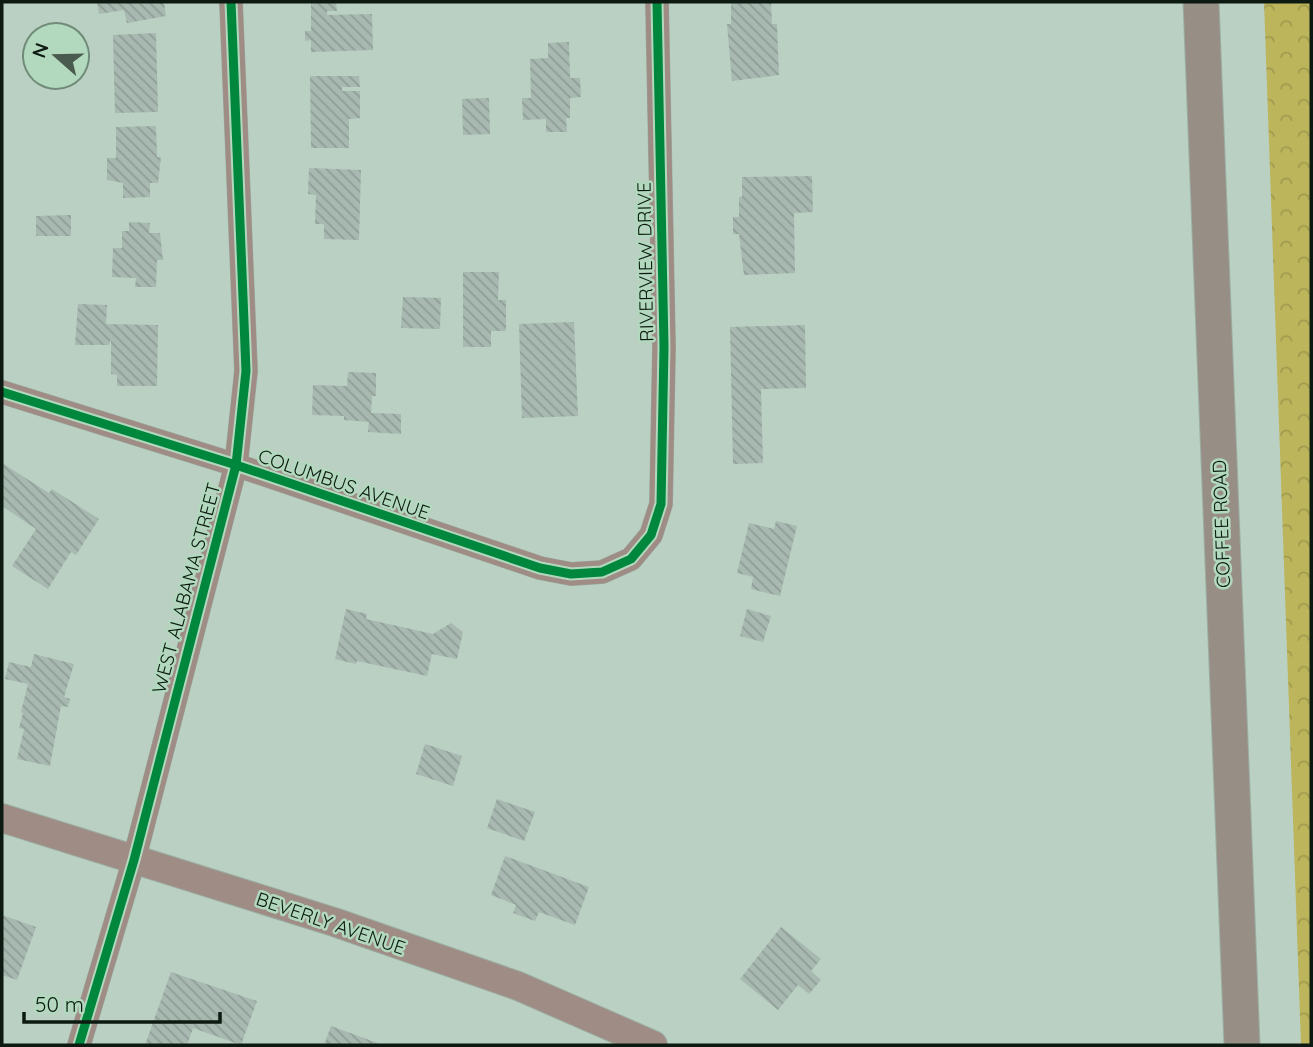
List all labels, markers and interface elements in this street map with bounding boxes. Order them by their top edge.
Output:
north arrow [21,21,91,91]
text: N [26,40,54,61]
street label: RIVERVIEW DRIVE [632,182,658,342]
street label: COLUMBUS AVENUE [255,443,433,525]
street label: COFFEE ROAD [1207,460,1235,588]
street label: WEST ALABAMA STREET [146,480,226,696]
street label: BEVERLY AVENUE [253,886,409,960]
scale bar [24,981,220,1025]
text: 50 m [35,991,84,1017]

